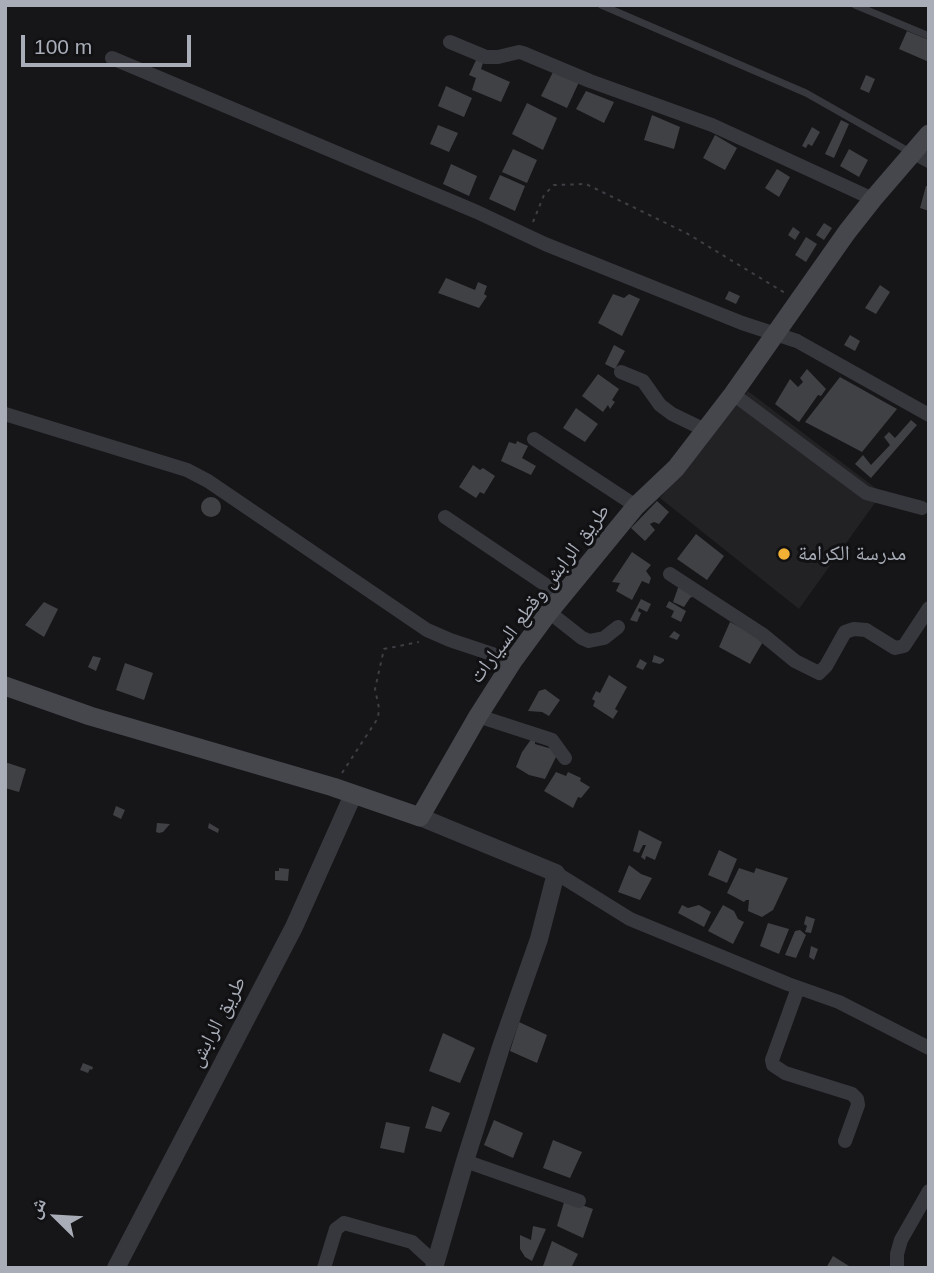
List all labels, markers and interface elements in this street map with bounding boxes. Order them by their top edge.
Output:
scale bar [24,21,194,65]
text: 100 m [34,35,92,58]
street label: طريق الرابش وقطع السيارات [464,499,616,689]
place label: مدرسة الكرامة [798,541,906,567]
marker: مدرسة الكرامة [776,546,792,562]
street label: طريق الرابش [184,972,252,1072]
north arrow [21,1182,91,1252]
text: ش [23,1195,50,1222]

